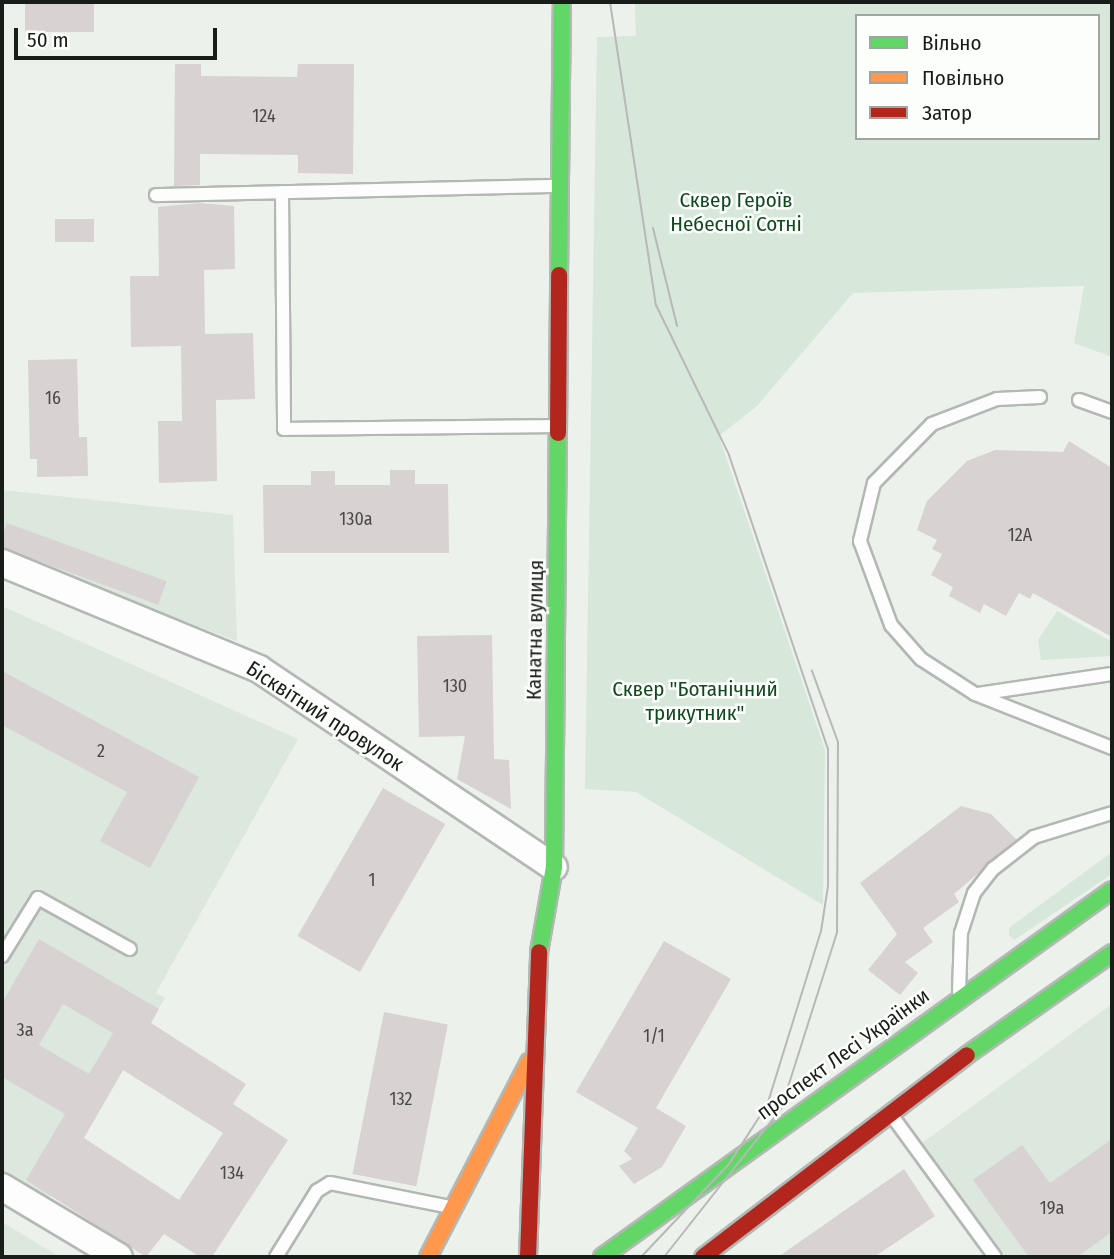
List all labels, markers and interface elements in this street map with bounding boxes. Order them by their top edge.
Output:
scale bar [18,14,220,58]
legend [855,14,1100,140]
text: 50 m [27,27,69,53]
text: Вільно [922,30,982,56]
text: Повільно [922,65,1004,91]
text: Затор [922,100,972,126]
house number: 124 [252,105,276,127]
park label: Сквер Героїв Небесної Сотні [670,187,802,237]
house number: 16 [45,387,61,409]
house number: 130а [339,508,373,530]
house number: 12А [1008,524,1032,546]
street label: Канатна вулиця [521,560,549,700]
street label: Бісквітний провулок [242,656,408,776]
house number: 130 [443,675,467,697]
park label: Сквер "Ботанічний трикутник" [612,676,778,726]
house number: 2 [97,740,105,762]
house number: 1 [368,869,376,891]
street label: проспект Лесі Українки [752,983,934,1125]
house number: 3а [17,1019,33,1041]
house number: 1/1 [643,1025,665,1047]
house number: 132 [390,1088,412,1110]
house number: 134 [220,1162,244,1184]
house number: 19а [1040,1197,1064,1219]

